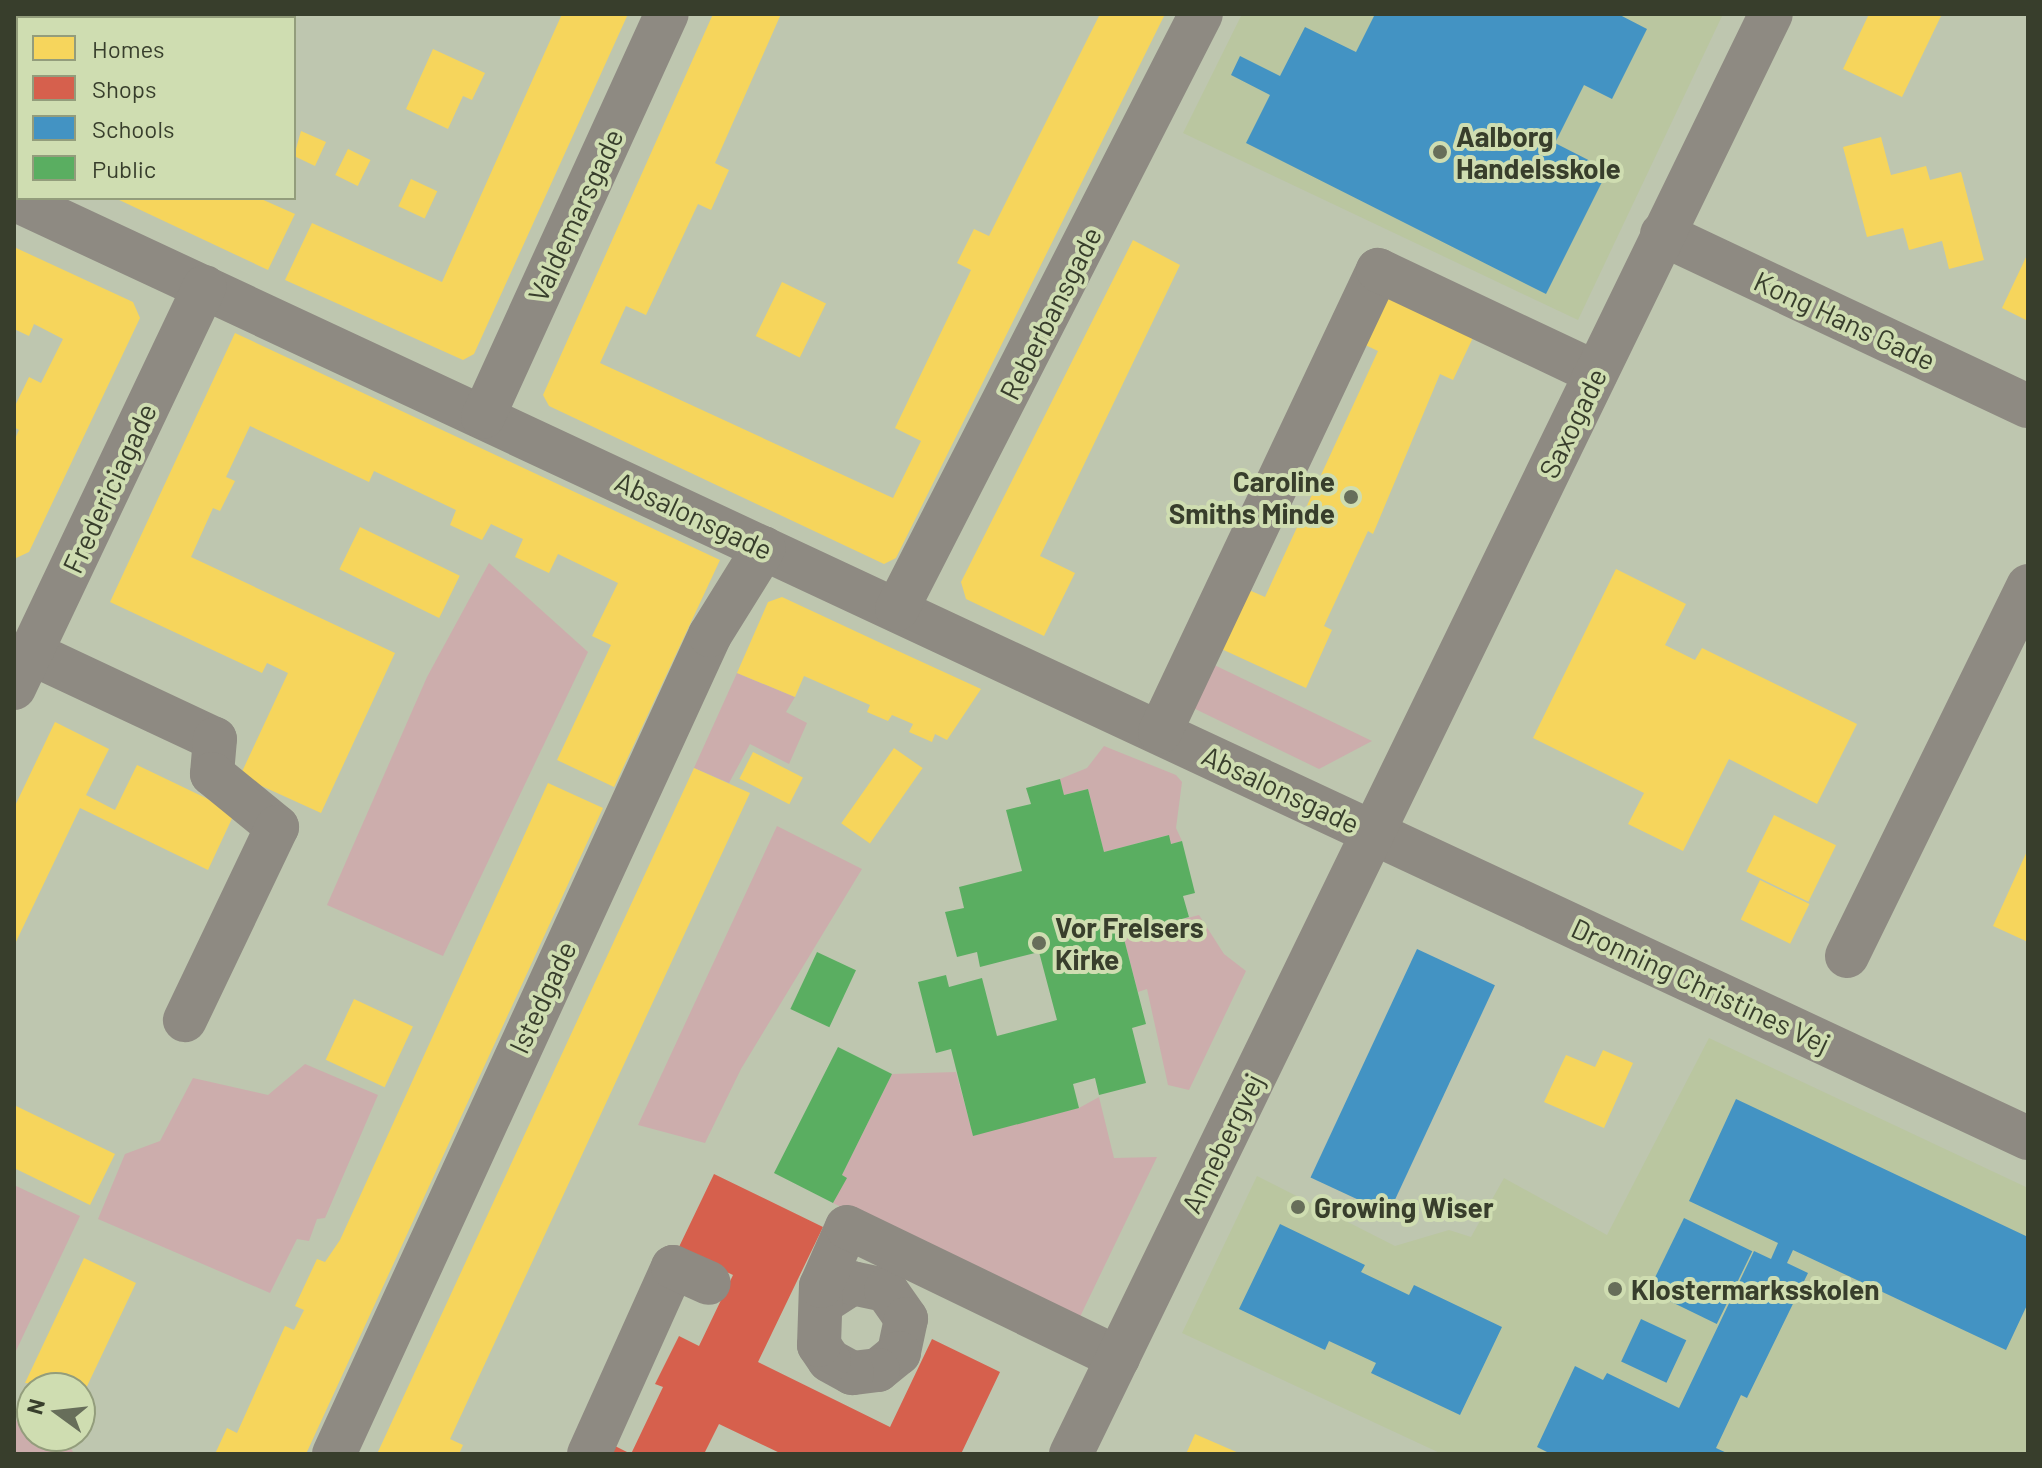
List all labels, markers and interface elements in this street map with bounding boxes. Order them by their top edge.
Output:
legend [16,16,296,200]
text: Homes [92,34,165,63]
text: Shops [92,74,157,103]
text: Schools [92,114,175,143]
place label: Aalborg Handelsskole [1456,119,1621,185]
street label: Valdemarsgade [520,123,630,307]
marker: Aalborg Handelsskole [1431,143,1449,161]
text: Public [92,154,156,183]
street label: Reberbansgade [992,221,1108,405]
street label: Kong Hans Gade [1749,263,1941,377]
street label: Saxogade [1531,363,1613,483]
street label: Fredericiagade [55,398,163,578]
street label: Absalonsgade [610,464,778,566]
place label: Caroline Smiths Minde [1169,464,1335,530]
marker: Caroline Smiths Minde [1342,488,1360,506]
street label: Absalonsgade [1197,738,1365,840]
place label: Vor Frelsers Kirke [1055,910,1204,976]
street label: Dronning Christines Vej [1566,910,1836,1060]
marker: Vor Frelsers Kirke [1030,934,1048,952]
street label: Istedgade [501,935,583,1059]
street label: Annebergvej [1174,1068,1270,1218]
place label: Growing Wiser [1314,1190,1494,1224]
marker: Growing Wiser [1289,1198,1307,1216]
place label: Klostermarksskolen [1631,1272,1880,1306]
marker: Klostermarksskolen [1606,1280,1624,1298]
north arrow [16,1372,96,1452]
text: N [20,1396,49,1417]

